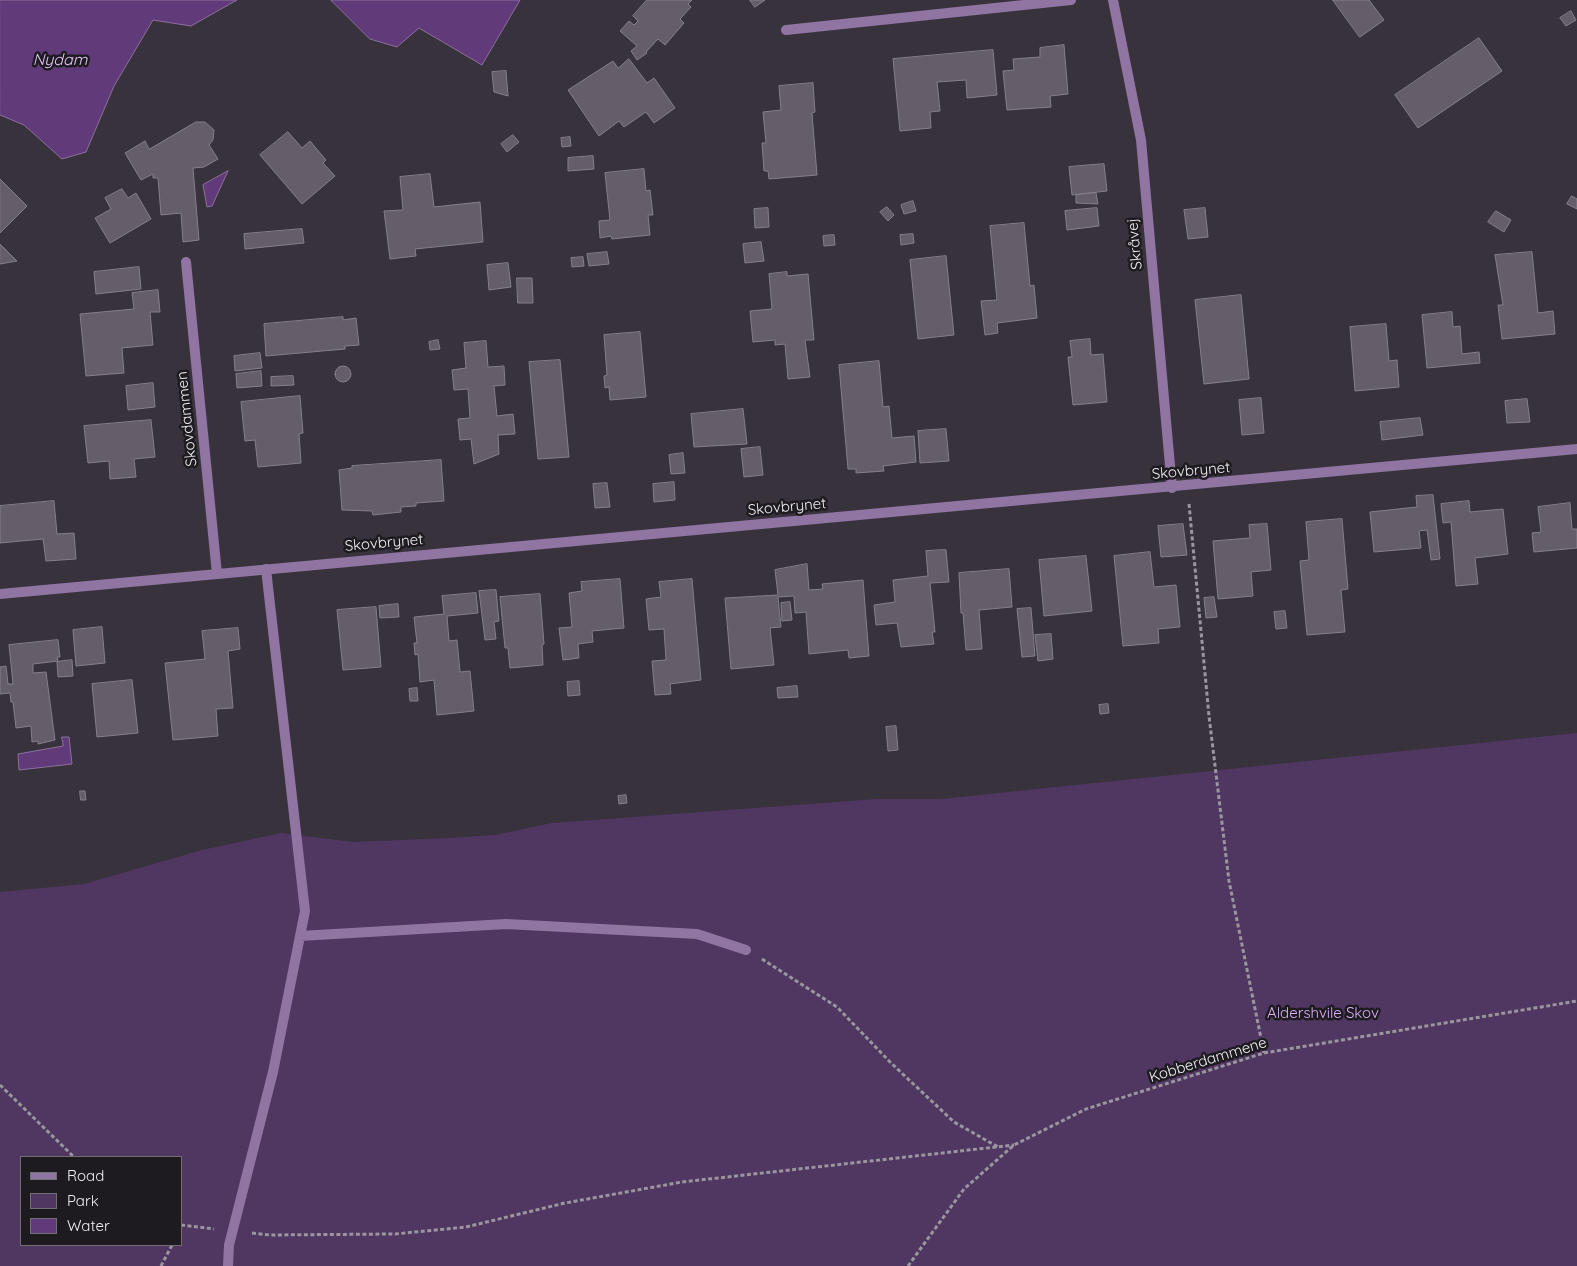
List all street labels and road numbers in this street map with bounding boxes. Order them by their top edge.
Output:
street label: Skråvej [1124,218,1146,270]
street label: Skovdammen [173,370,201,468]
street label: Skovbrynet [1151,459,1231,483]
street label: Skovbrynet [747,495,827,519]
street label: Skovbrynet [344,531,424,555]
street label: Kobberdammene [1147,1034,1269,1086]

